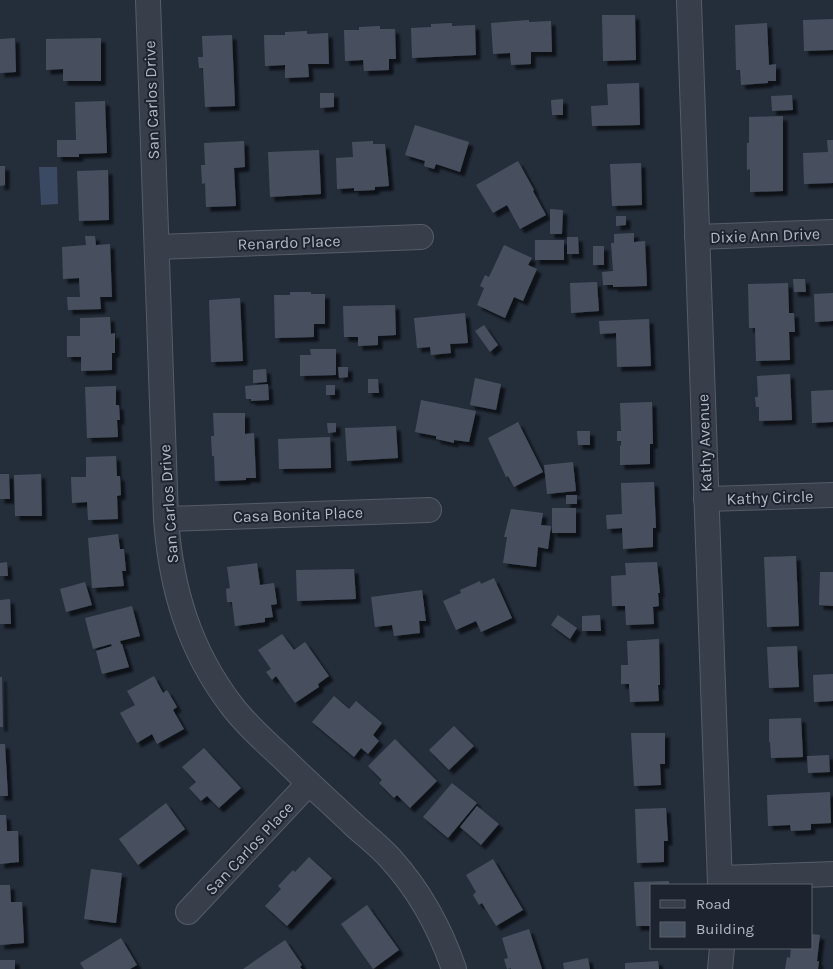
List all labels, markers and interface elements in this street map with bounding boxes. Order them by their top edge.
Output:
street label: San Carlos Drive [140,40,163,160]
street label: Dixie Ann Drive [710,224,820,247]
street label: Renardo Place [237,231,341,254]
street label: Kathy Avenue [693,394,716,492]
street label: San Carlos Drive [155,444,182,564]
street label: Kathy Circle [726,486,814,509]
street label: Casa Bonita Place [233,503,363,526]
street label: San Carlos Place [201,798,297,899]
legend [650,884,813,949]
text: Road [696,895,731,913]
text: Building [696,920,754,938]

